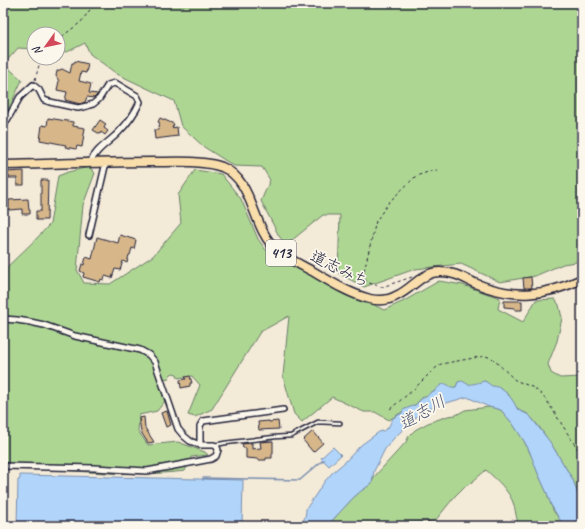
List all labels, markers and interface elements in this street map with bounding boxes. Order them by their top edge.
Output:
north arrow [26,26,66,66]
text: N [29,43,45,58]
road number: 413 [266,240,296,266]
street label: 道志みち [307,246,372,292]
water label: 道志川 [395,391,450,434]

